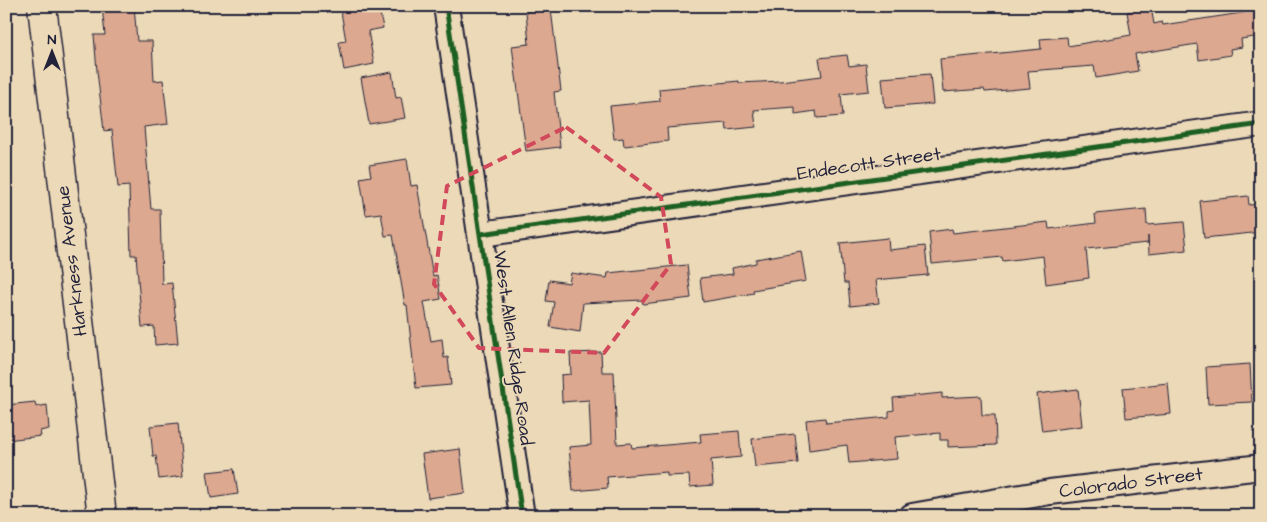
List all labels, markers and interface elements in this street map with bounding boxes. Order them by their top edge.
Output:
north arrow [28,28,78,78]
text: N [48,30,57,50]
street label: Endecott Street [795,140,943,187]
street label: Harkness Avenue [49,184,95,338]
street label: West Allen Ridge Road [485,249,540,447]
street label: Colorado Street [1058,461,1205,505]

